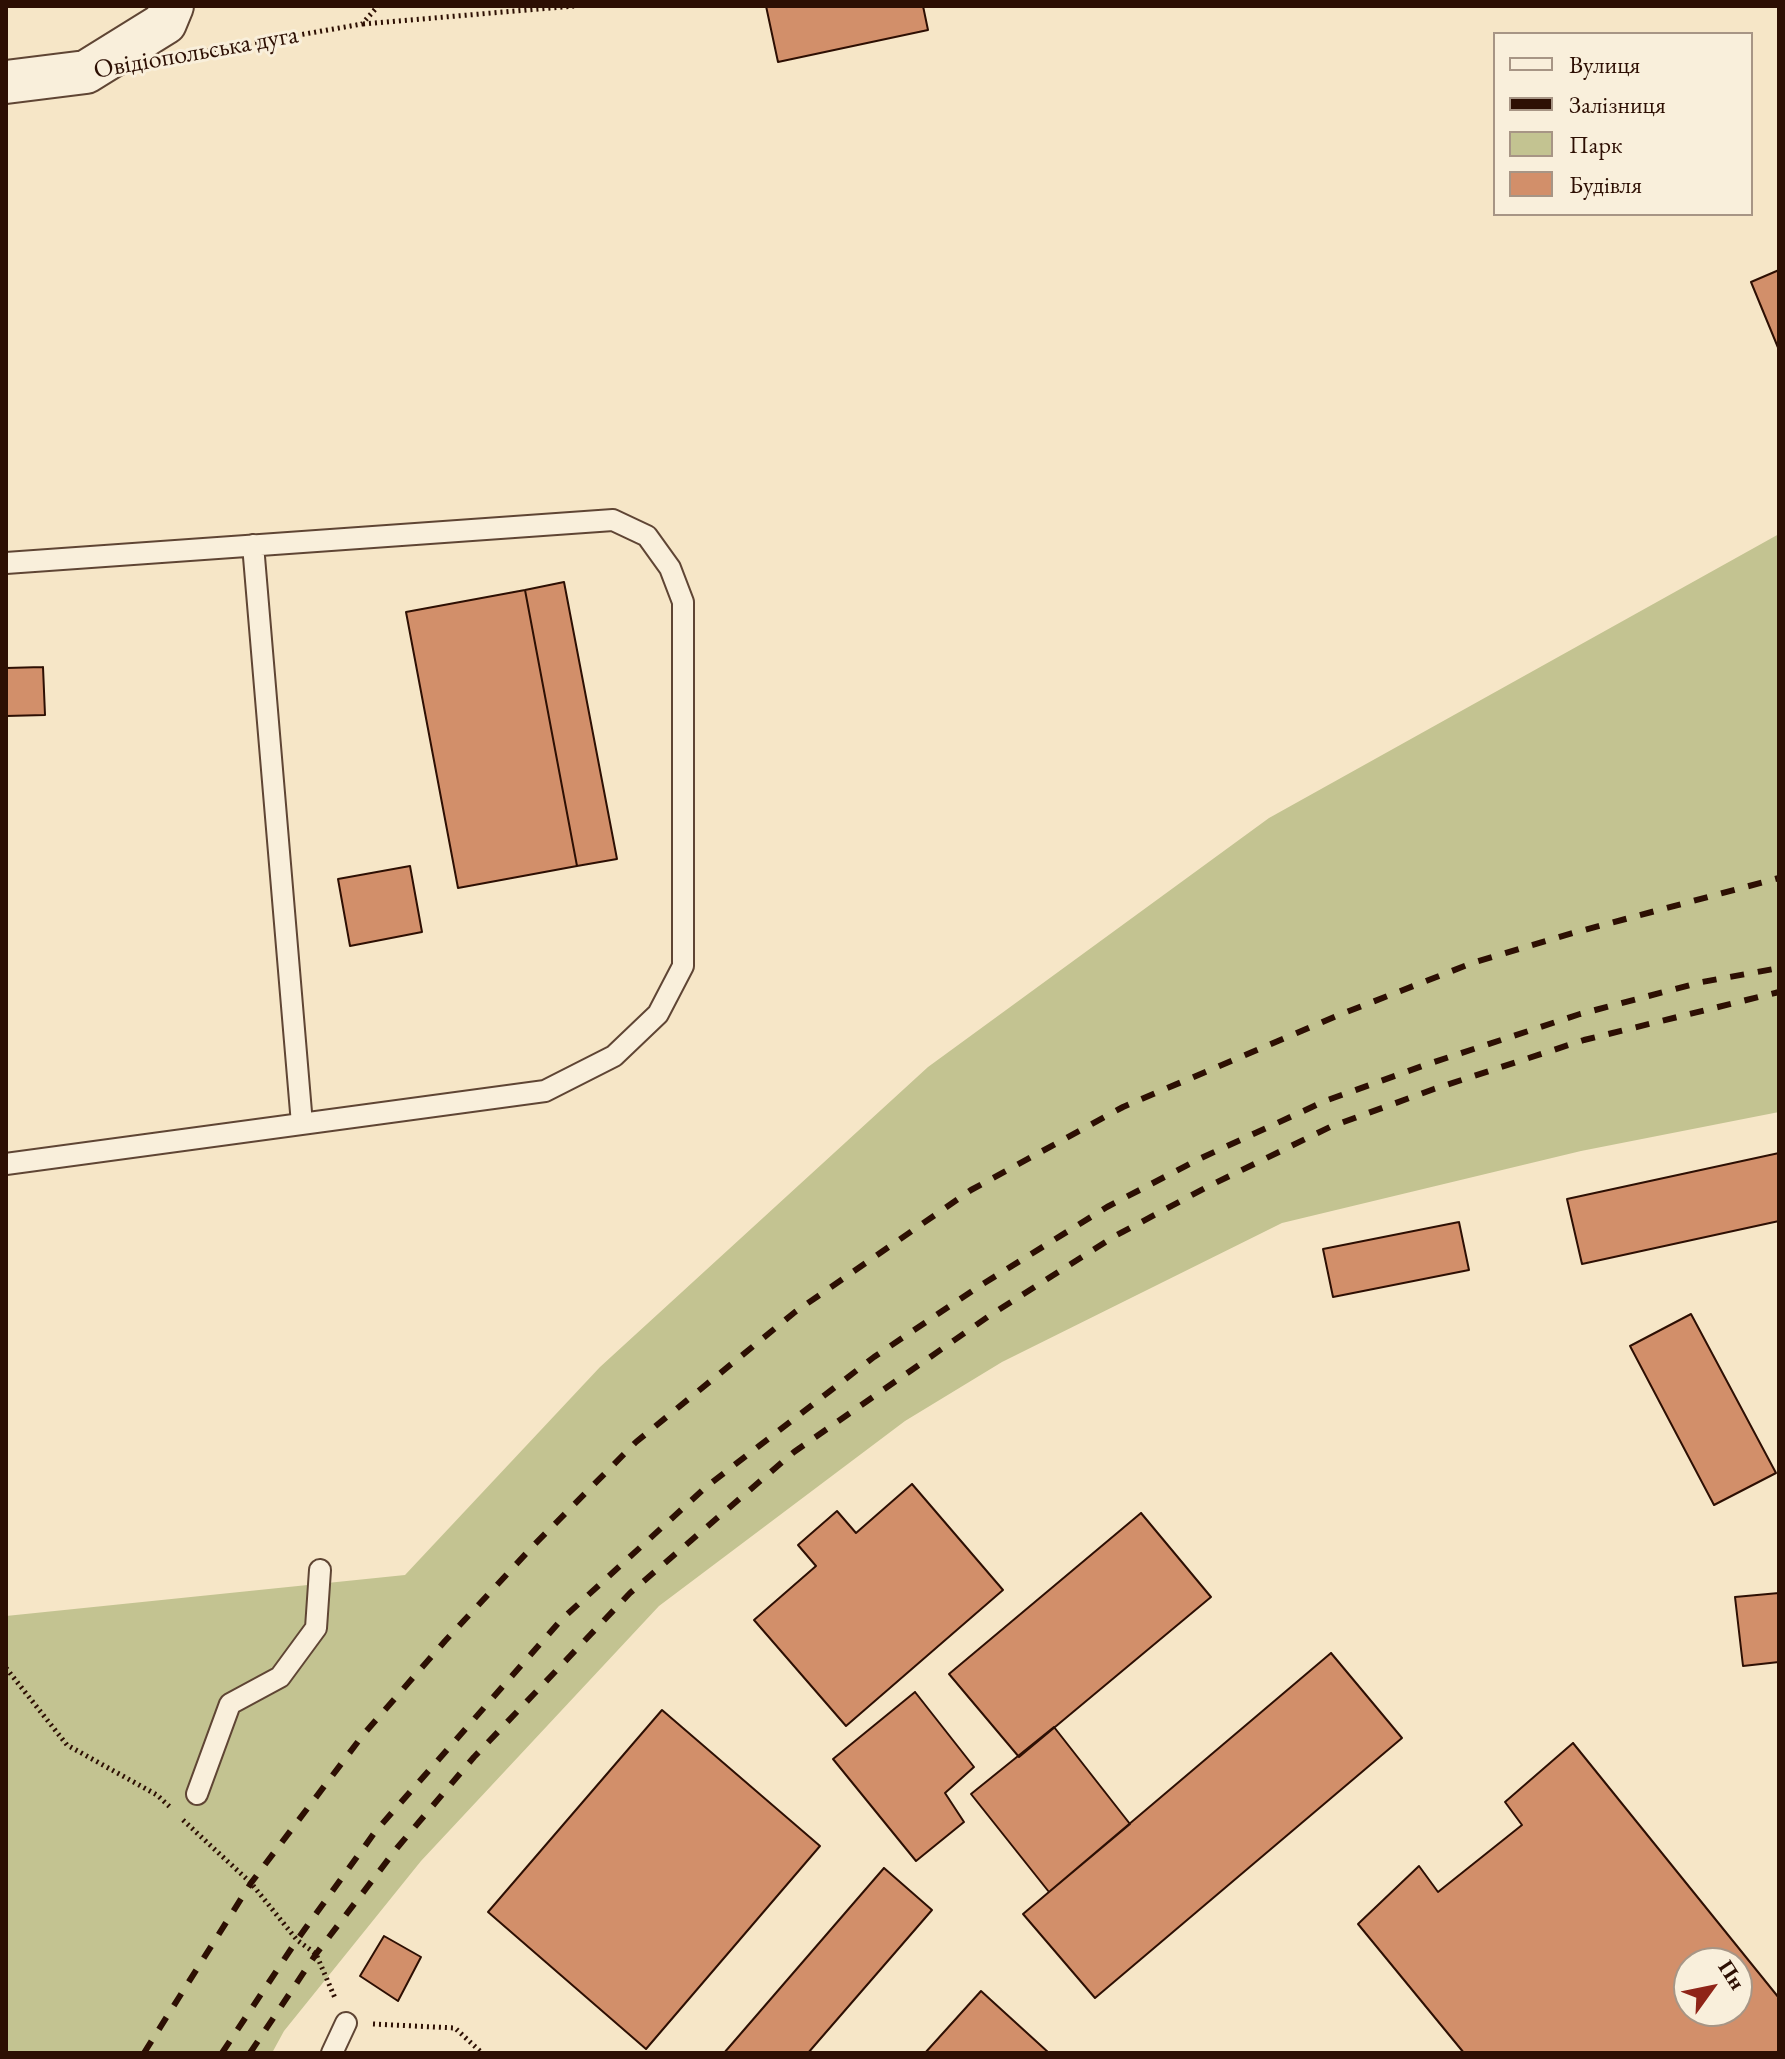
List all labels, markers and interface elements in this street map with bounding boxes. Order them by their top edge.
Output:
street label: Овідіопольська дуга [91,20,301,86]
legend [1493,32,1753,216]
text: Вулиця [1569,49,1640,80]
text: Залізниця [1569,89,1666,120]
text: Парк [1569,129,1622,160]
text: Будівля [1569,169,1642,200]
north arrow [1673,1947,1753,2027]
text: Пн [1712,1954,1752,1995]

